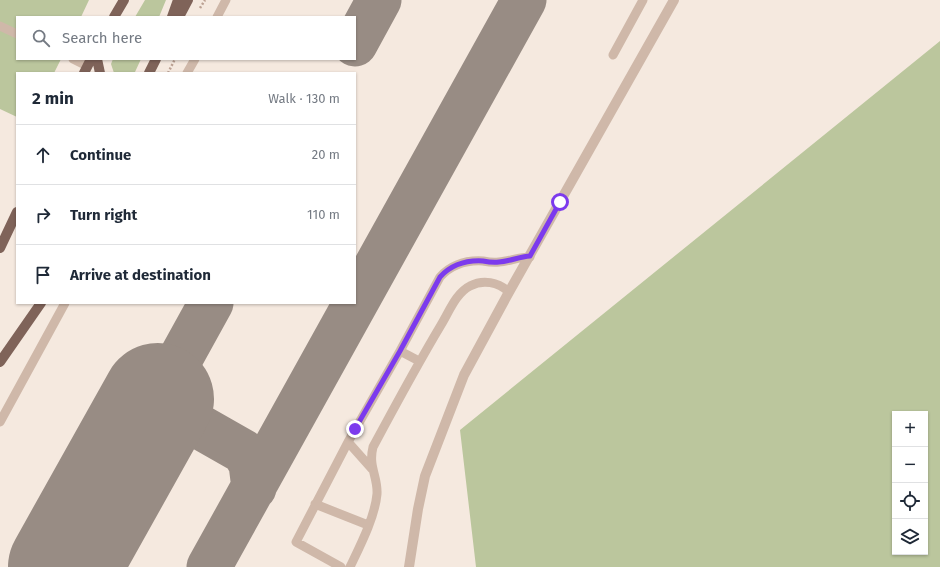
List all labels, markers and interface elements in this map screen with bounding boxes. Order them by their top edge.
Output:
search box [16,16,356,60]
icon: search [30,27,52,49]
text: Search here [62,29,142,47]
text: 2 min [32,88,74,109]
text: Walk · 130 m [268,91,340,106]
icon: ahead [32,144,54,166]
text: Continue [70,146,131,164]
text: 20 m [312,147,340,162]
route start [551,193,569,211]
icon: right [32,204,54,226]
text: Turn right [70,206,137,224]
text: 110 m [307,207,340,222]
icon: arrive [32,264,54,286]
text: Arrive at destination [70,266,211,284]
map controls [892,411,928,555]
button: + [892,411,928,447]
route end [346,420,364,438]
button: − [892,447,928,483]
button: locate [892,483,928,519]
button: layers [892,519,928,555]

